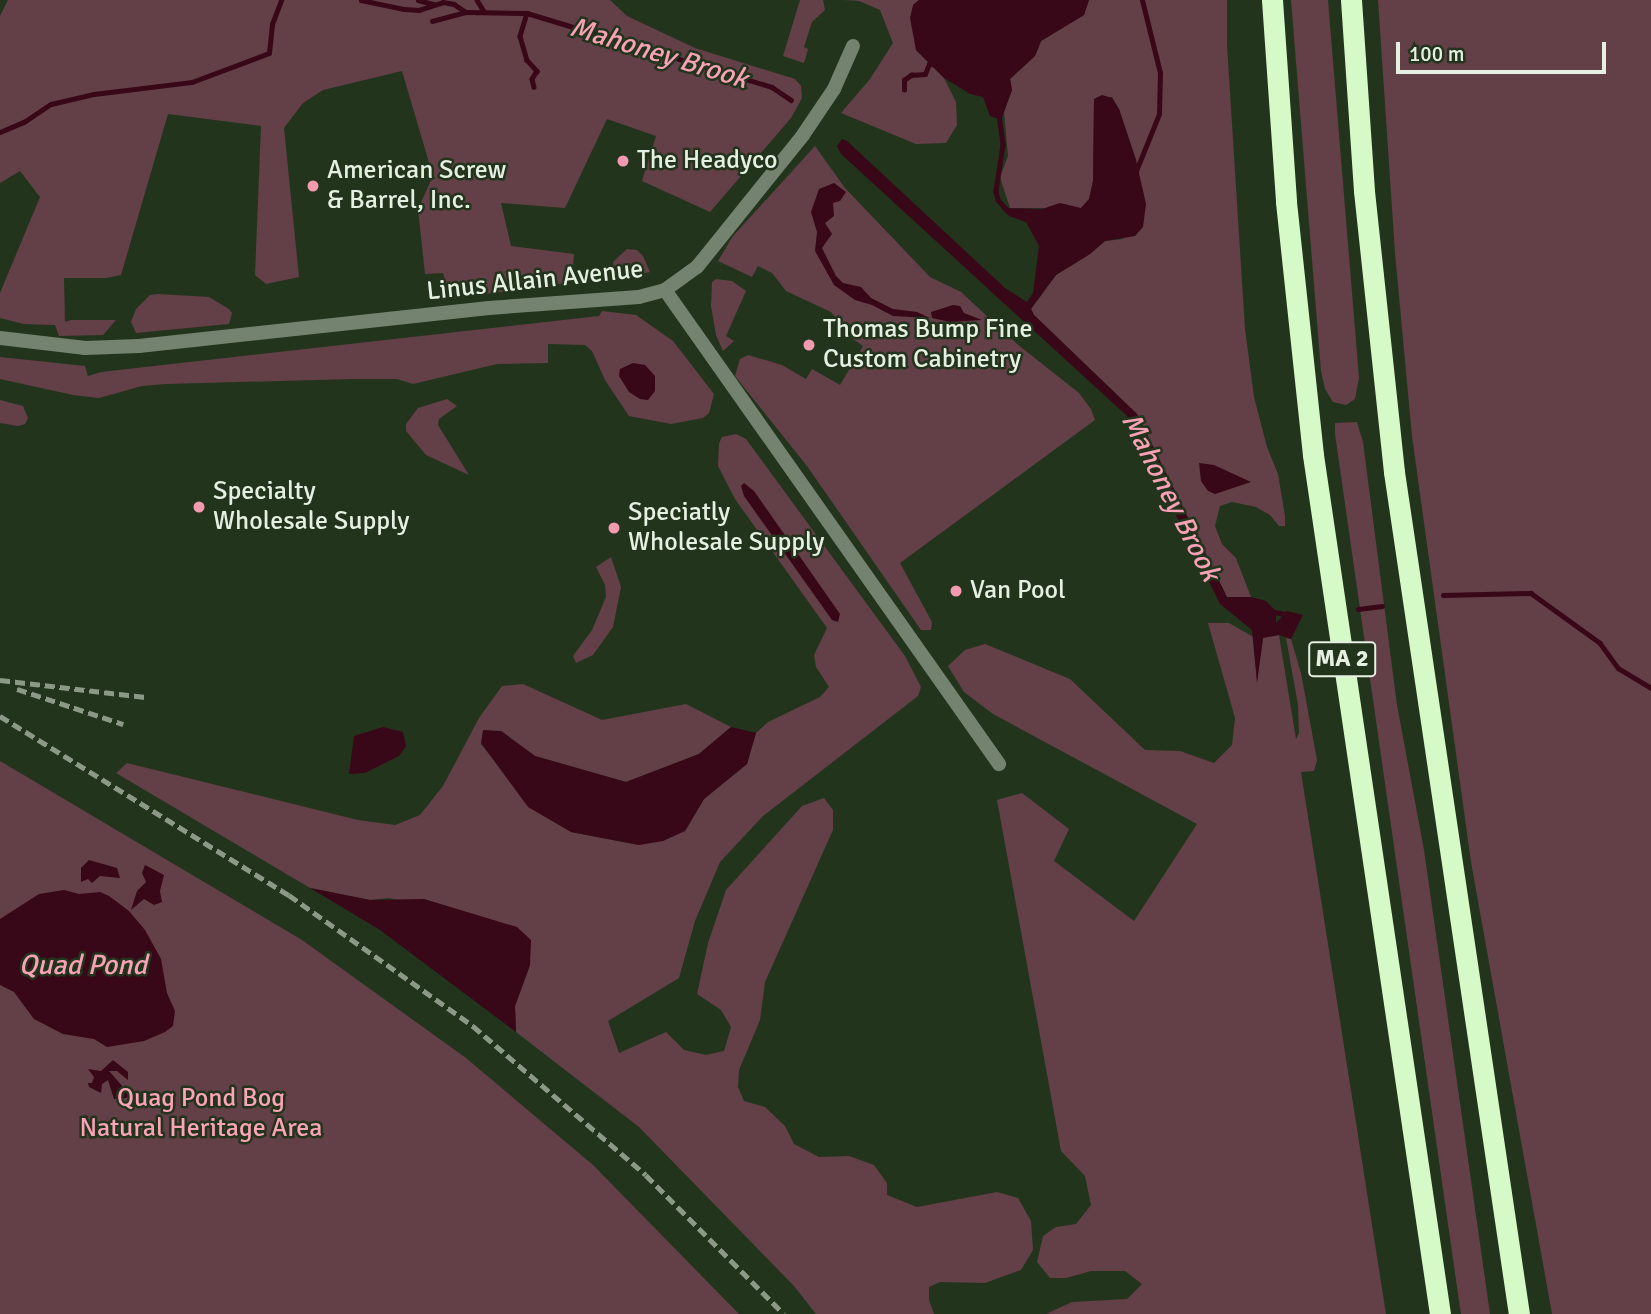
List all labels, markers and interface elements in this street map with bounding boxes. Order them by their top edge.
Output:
water label: Mahoney Brook [566,10,752,96]
scale bar [1399,28,1609,72]
text: 100 m [1409,41,1464,67]
place label: The Headyco [637,145,778,177]
marker: The Headyco [615,153,631,169]
place label: American Screw & Barrel, Inc. [327,155,506,216]
marker: American Screw & Barrel, Inc. [305,178,321,194]
street label: Linus Allain Avenue [425,254,645,308]
place label: Thomas Bump Fine Custom Cabinetry [823,314,1032,376]
marker: Thomas Bump Fine Custom Cabinetry [801,337,817,353]
water label: Mahoney Brook [1114,407,1228,587]
place label: Specialty Wholesale Supply [213,476,410,538]
place label: Speciatly Wholesale Supply [628,497,825,558]
marker: Specialty Wholesale Supply [191,499,207,515]
marker: Speciatly Wholesale Supply [606,520,622,536]
place label: Van Pool [970,575,1066,607]
marker: Van Pool [948,583,964,599]
road number: MA 2 [1307,638,1377,680]
water label: Quad Pond [19,948,147,982]
park label: Quag Pond Bog Natural Heritage Area [79,1083,323,1144]

